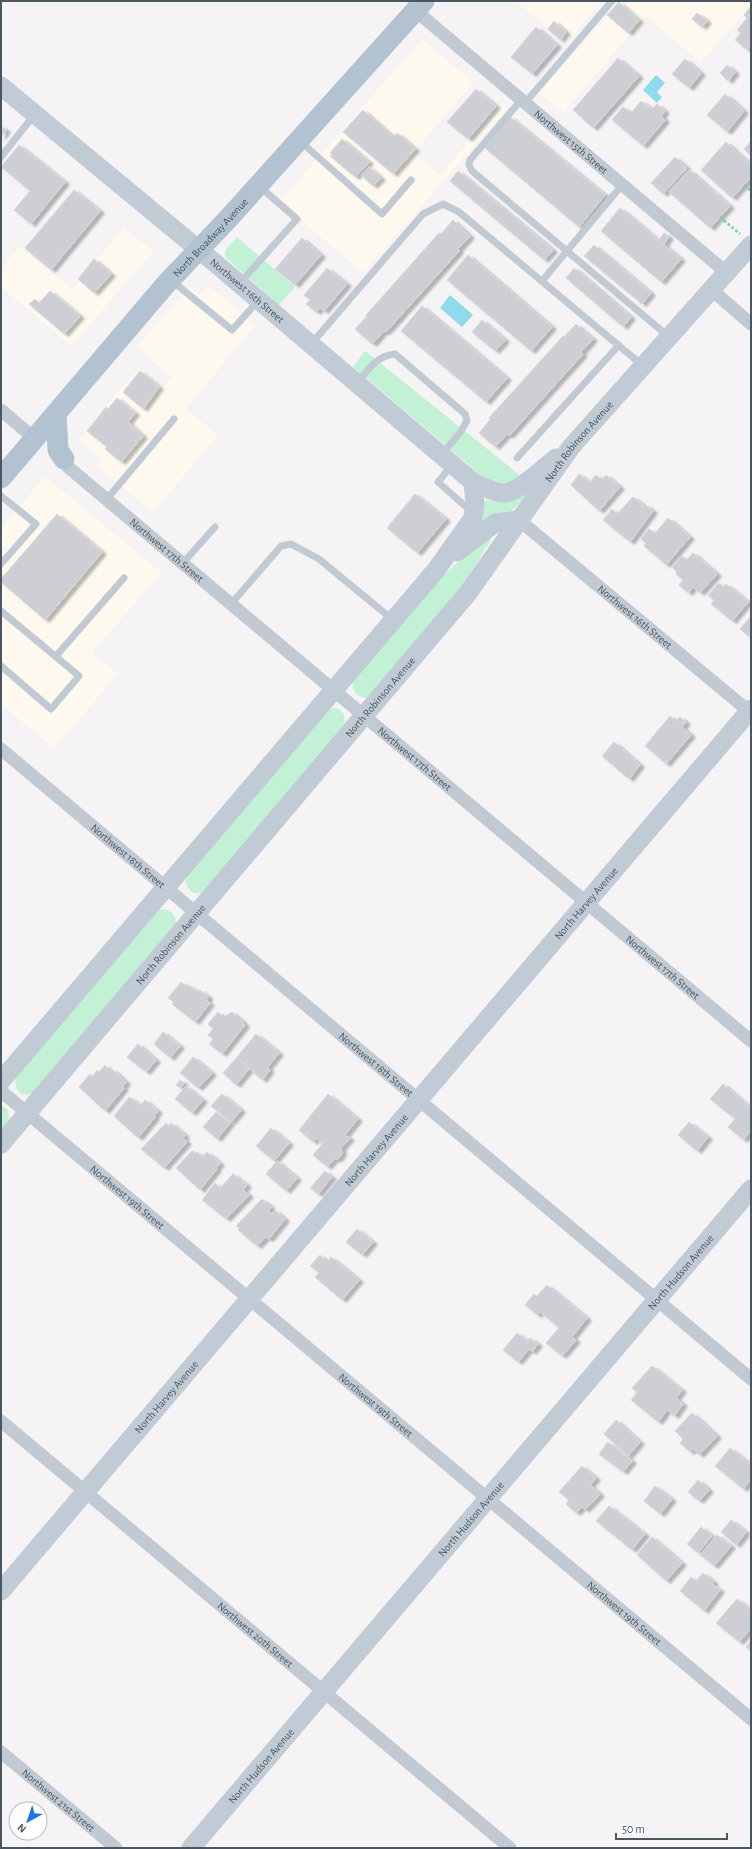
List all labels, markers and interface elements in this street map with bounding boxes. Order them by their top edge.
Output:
street label: Northwest 15th Street [532,108,610,176]
street label: North Broadway Avenue [171,196,250,279]
street label: Northwest 16th Street [208,256,286,325]
street label: North Robinson Avenue [543,399,615,484]
street label: Northwest 17th Street [128,516,206,585]
street label: Northwest 16th Street [596,583,674,651]
street label: North Robinson Avenue [343,655,417,740]
street label: Northwest 17th Street [376,725,454,793]
street label: Northwest 18th Street [89,822,167,891]
street label: North Harvey Avenue [553,865,620,942]
street label: North Robinson Avenue [134,902,208,987]
street label: Northwest 17th Street [624,933,702,1002]
street label: Northwest 18th Street [337,1030,415,1099]
street label: North Harvey Avenue [343,1112,410,1189]
street label: Northwest 19th Street [88,1163,167,1232]
street label: North Hudson Avenue [646,1232,716,1312]
street label: North Harvey Avenue [133,1359,200,1435]
street label: Northwest 19th Street [336,1371,415,1440]
street label: North Hudson Avenue [436,1479,506,1559]
street label: Northwest 19th Street [585,1579,664,1648]
street label: Northwest 20th Street [215,1600,295,1670]
street label: North Hudson Avenue [226,1726,296,1806]
street label: Northwest 21st Street [19,1766,97,1834]
north arrow [8,1801,48,1841]
scale bar [616,1815,727,1841]
text: 50 m [622,1823,645,1835]

